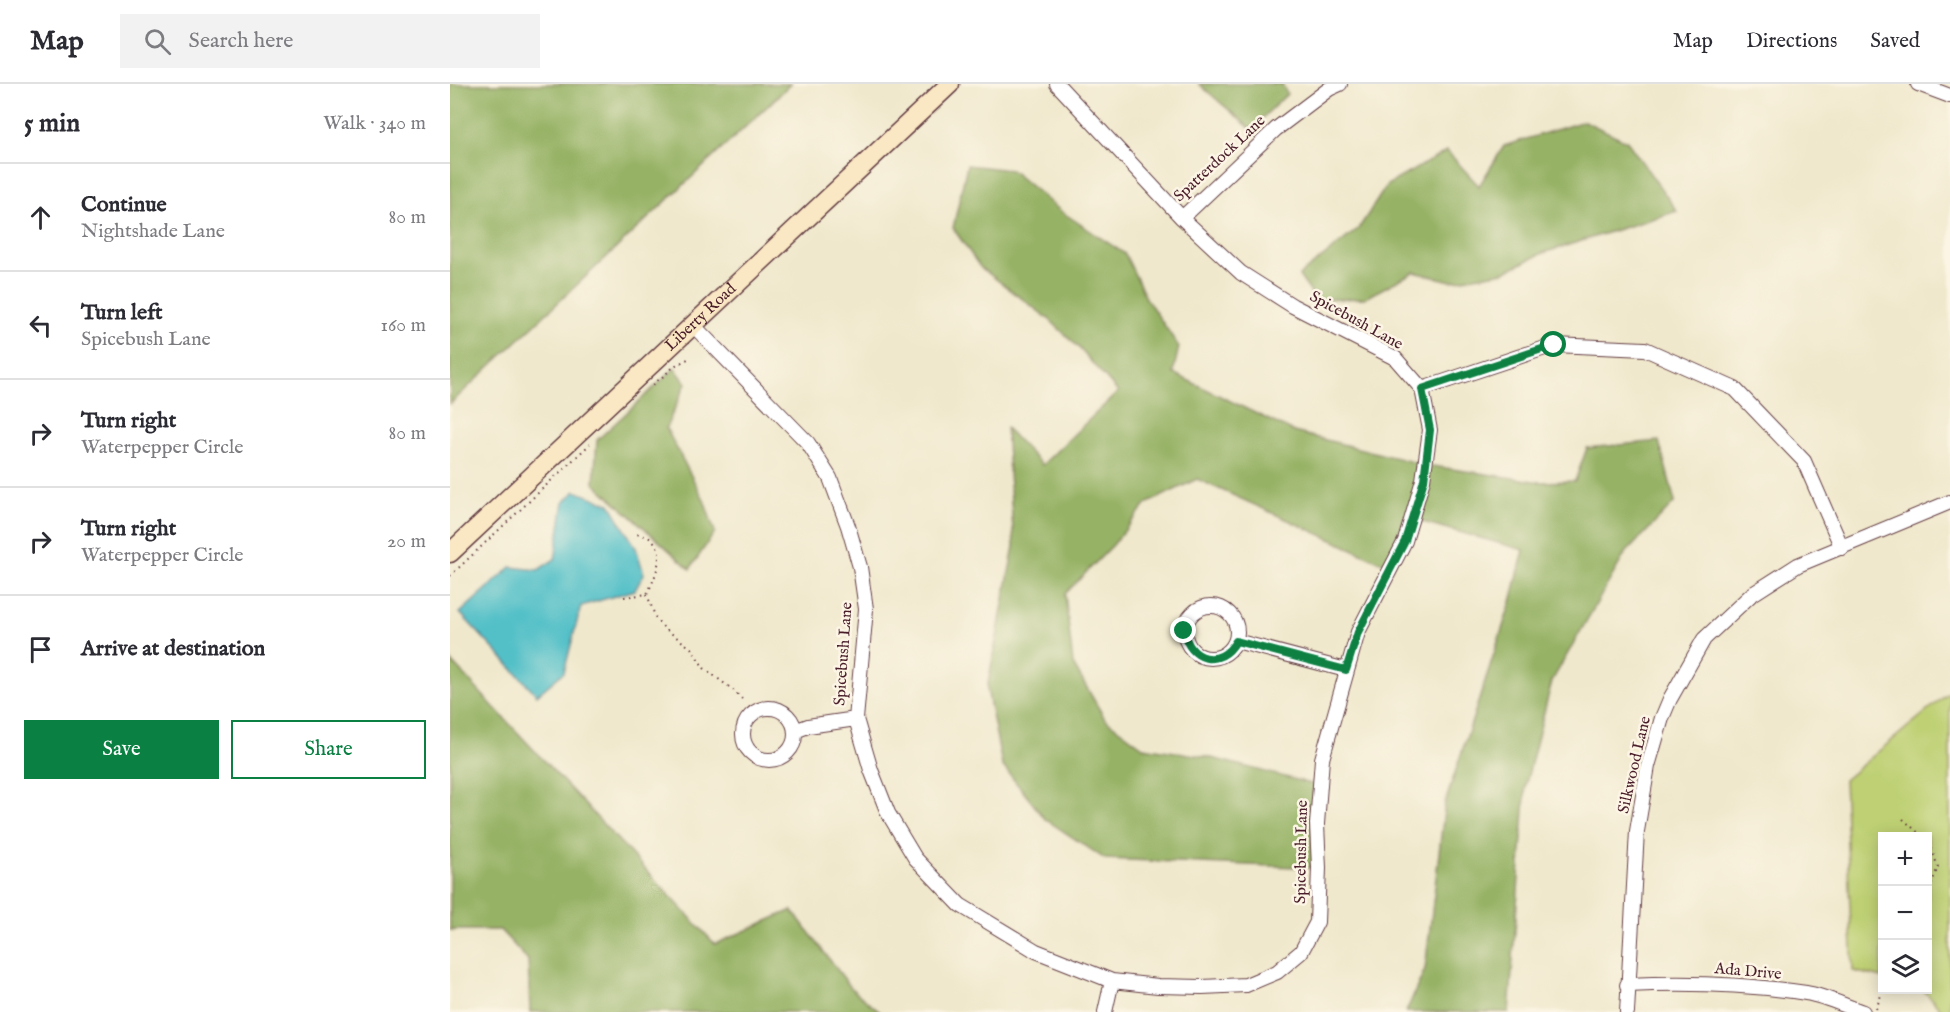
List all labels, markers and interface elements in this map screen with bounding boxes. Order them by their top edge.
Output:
search box [120,14,540,68]
text: Map [30,24,84,59]
icon: search [141,25,174,58]
text: Search here [189,27,293,55]
text: Map [1673,28,1713,55]
text: Directions [1746,28,1837,55]
text: Saved [1870,28,1920,55]
text: 5 min [24,107,80,140]
text: Walk · 340 m [323,111,426,136]
street label: Spatterdock Lane [1170,111,1270,207]
text: Continue [81,191,167,219]
icon: ahead [24,201,57,234]
text: 80 m [389,205,426,230]
text: Nightshade Lane [81,219,225,244]
street label: Liberty Road [661,279,741,356]
street label: Spicebush Lane [1306,287,1406,355]
text: Turn left [81,299,163,327]
icon: left [24,309,57,342]
text: 160 m [380,313,426,338]
text: Spicebush Lane [81,327,211,352]
route start [1540,331,1566,357]
text: Turn right [81,407,176,435]
icon: right [24,417,57,450]
text: 80 m [389,421,426,446]
text: Waterpepper Circle [81,435,244,460]
text: Turn right [81,515,176,543]
icon: right [24,525,57,558]
text: 20 m [387,529,426,554]
text: Waterpepper Circle [81,543,244,568]
street label: Spicebush Lane [830,602,858,706]
route end [1170,617,1196,643]
icon: arrive [24,633,57,666]
text: Arrive at destination [81,635,265,663]
street label: Silkwood Lane [1614,714,1656,816]
button: Save [24,720,219,779]
button: Share [231,720,426,779]
street label: Spicebush Lane [1291,800,1313,904]
map controls [1878,832,1932,994]
button: + [1878,832,1932,886]
button: − [1878,886,1932,940]
button: layers [1878,940,1932,994]
street label: Ada Drive [1713,959,1782,985]

